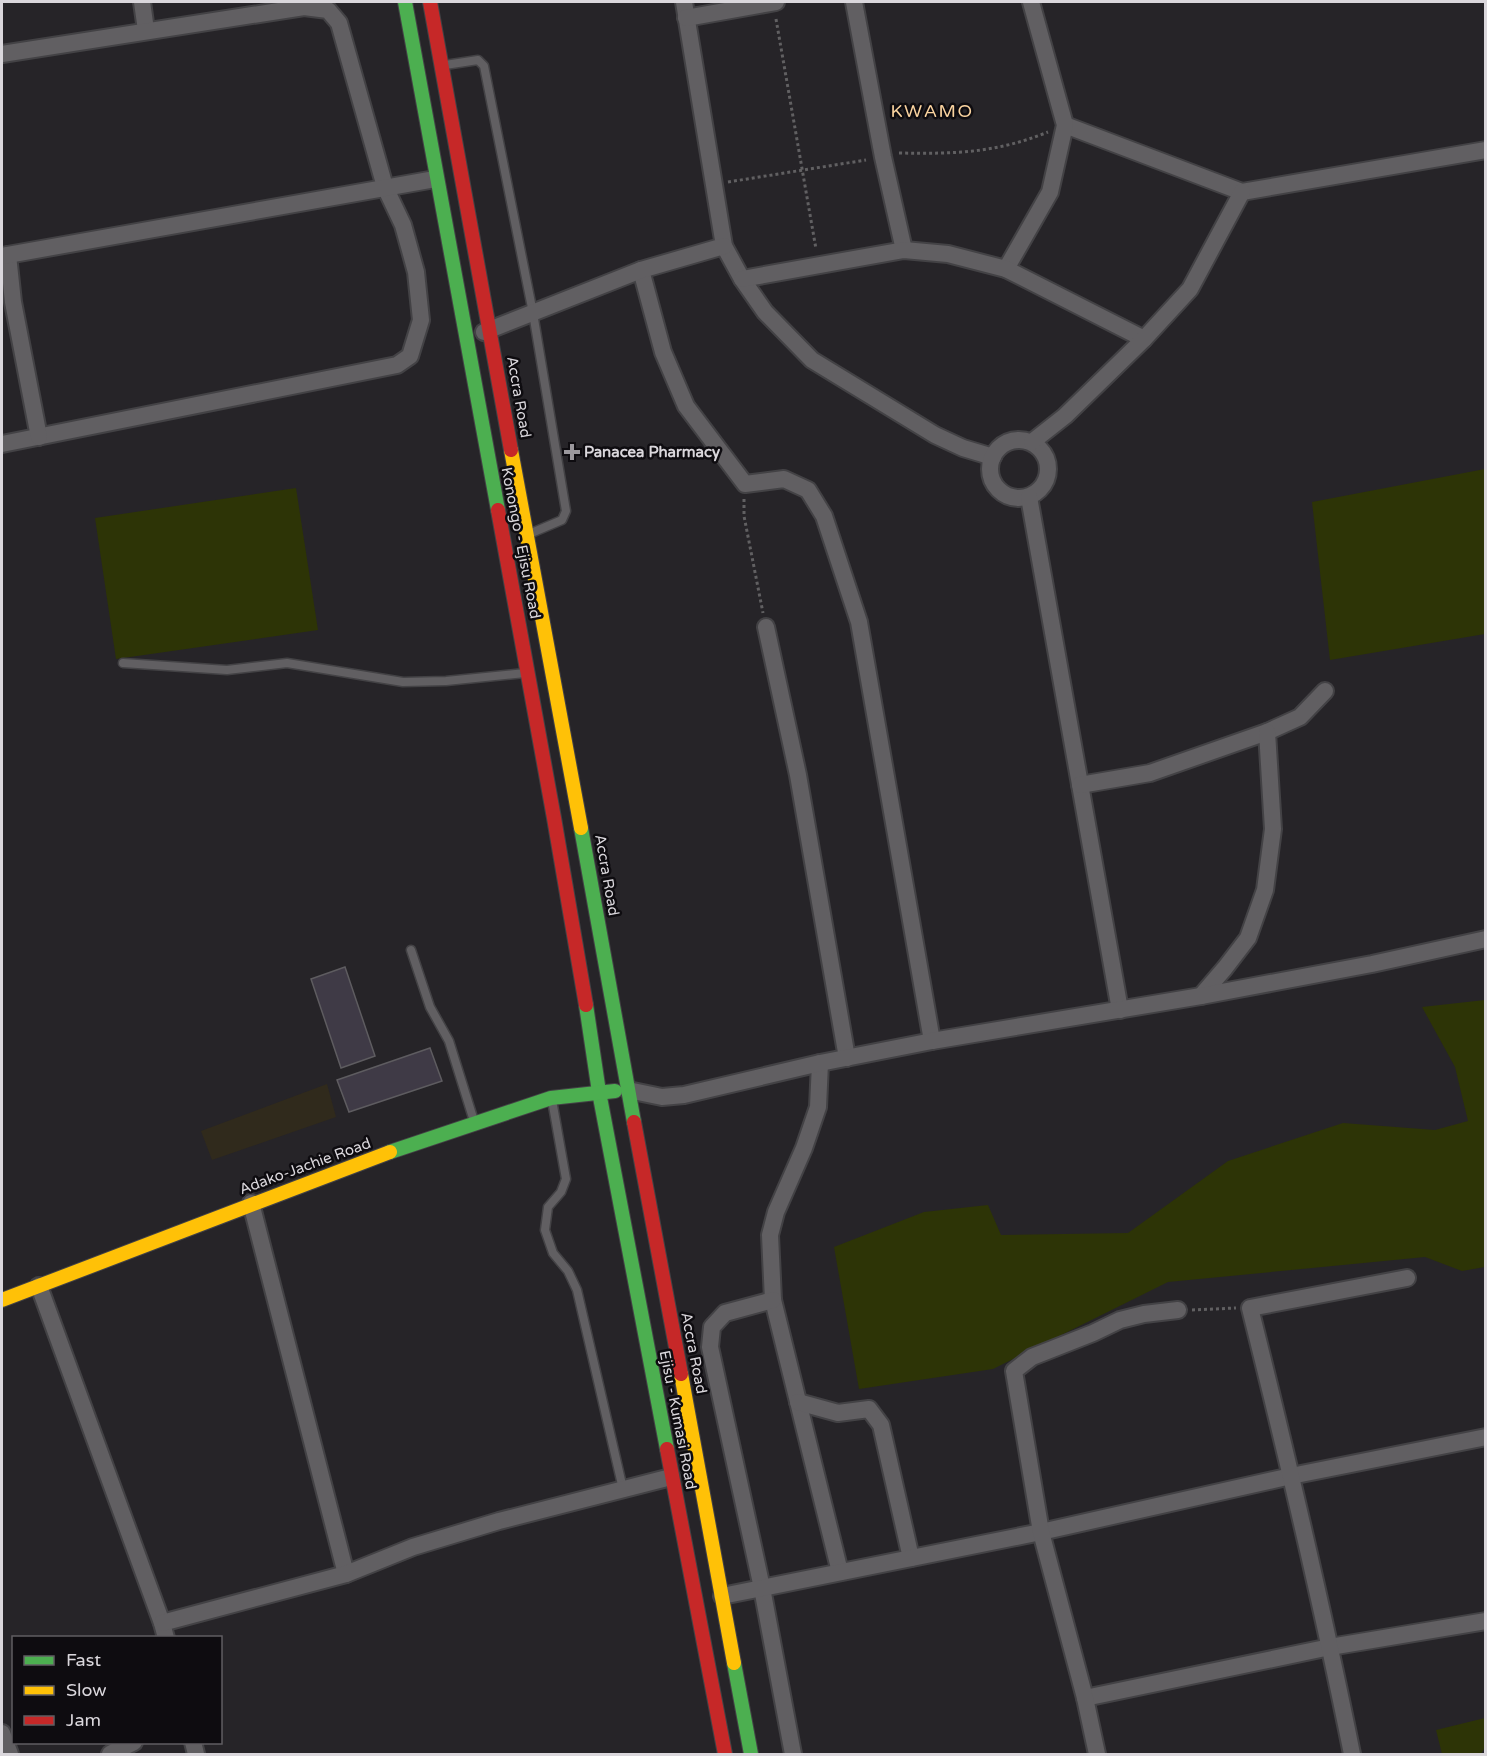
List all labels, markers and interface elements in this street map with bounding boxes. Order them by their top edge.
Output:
district label: KWAMO [890,100,974,122]
street label: Accra Road [503,355,535,439]
place label: Panacea Pharmacy [584,443,720,462]
marker: Panacea Pharmacy [565,445,579,459]
street label: Konongo - Ejisu Road [497,466,545,620]
street label: Accra Road [591,833,623,917]
street label: Adako-Jachie Road [237,1134,373,1198]
street label: Accra Road [677,1311,711,1395]
street label: Ejisu - Kumasi Road [656,1349,700,1491]
legend [12,1636,222,1744]
text: Fast [66,1649,101,1671]
text: Slow [66,1679,107,1701]
text: Jam [66,1709,101,1731]

